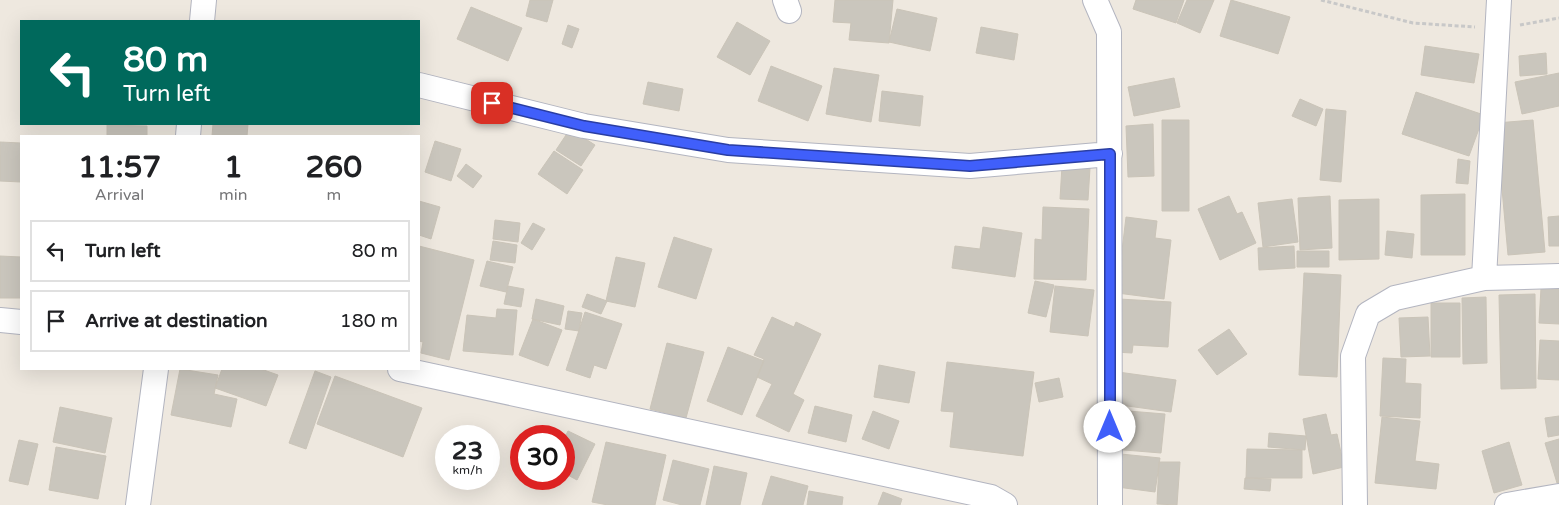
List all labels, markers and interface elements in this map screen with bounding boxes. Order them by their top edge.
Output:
text: 80 m [123,39,208,81]
icon: left [40,40,105,105]
text: Turn left [123,81,211,107]
pin [471,82,513,124]
icon: arrive [478,89,506,117]
text: 11:57 [78,149,161,186]
text: 1 [224,149,243,186]
text: 260 [306,149,362,186]
text: Arrival [95,185,144,205]
text: min [219,185,248,205]
text: m [326,185,341,205]
icon: left [42,237,70,265]
text: Turn left [85,240,161,262]
text: 80 m [352,240,398,262]
icon: arrive [42,307,70,335]
text: Arrive at destination [85,310,268,332]
text: 180 m [340,310,398,332]
position arrow [1083,400,1135,452]
speed limit sign: 30 [510,425,575,490]
text: 23 [452,436,483,466]
text: km/h [452,463,483,477]

